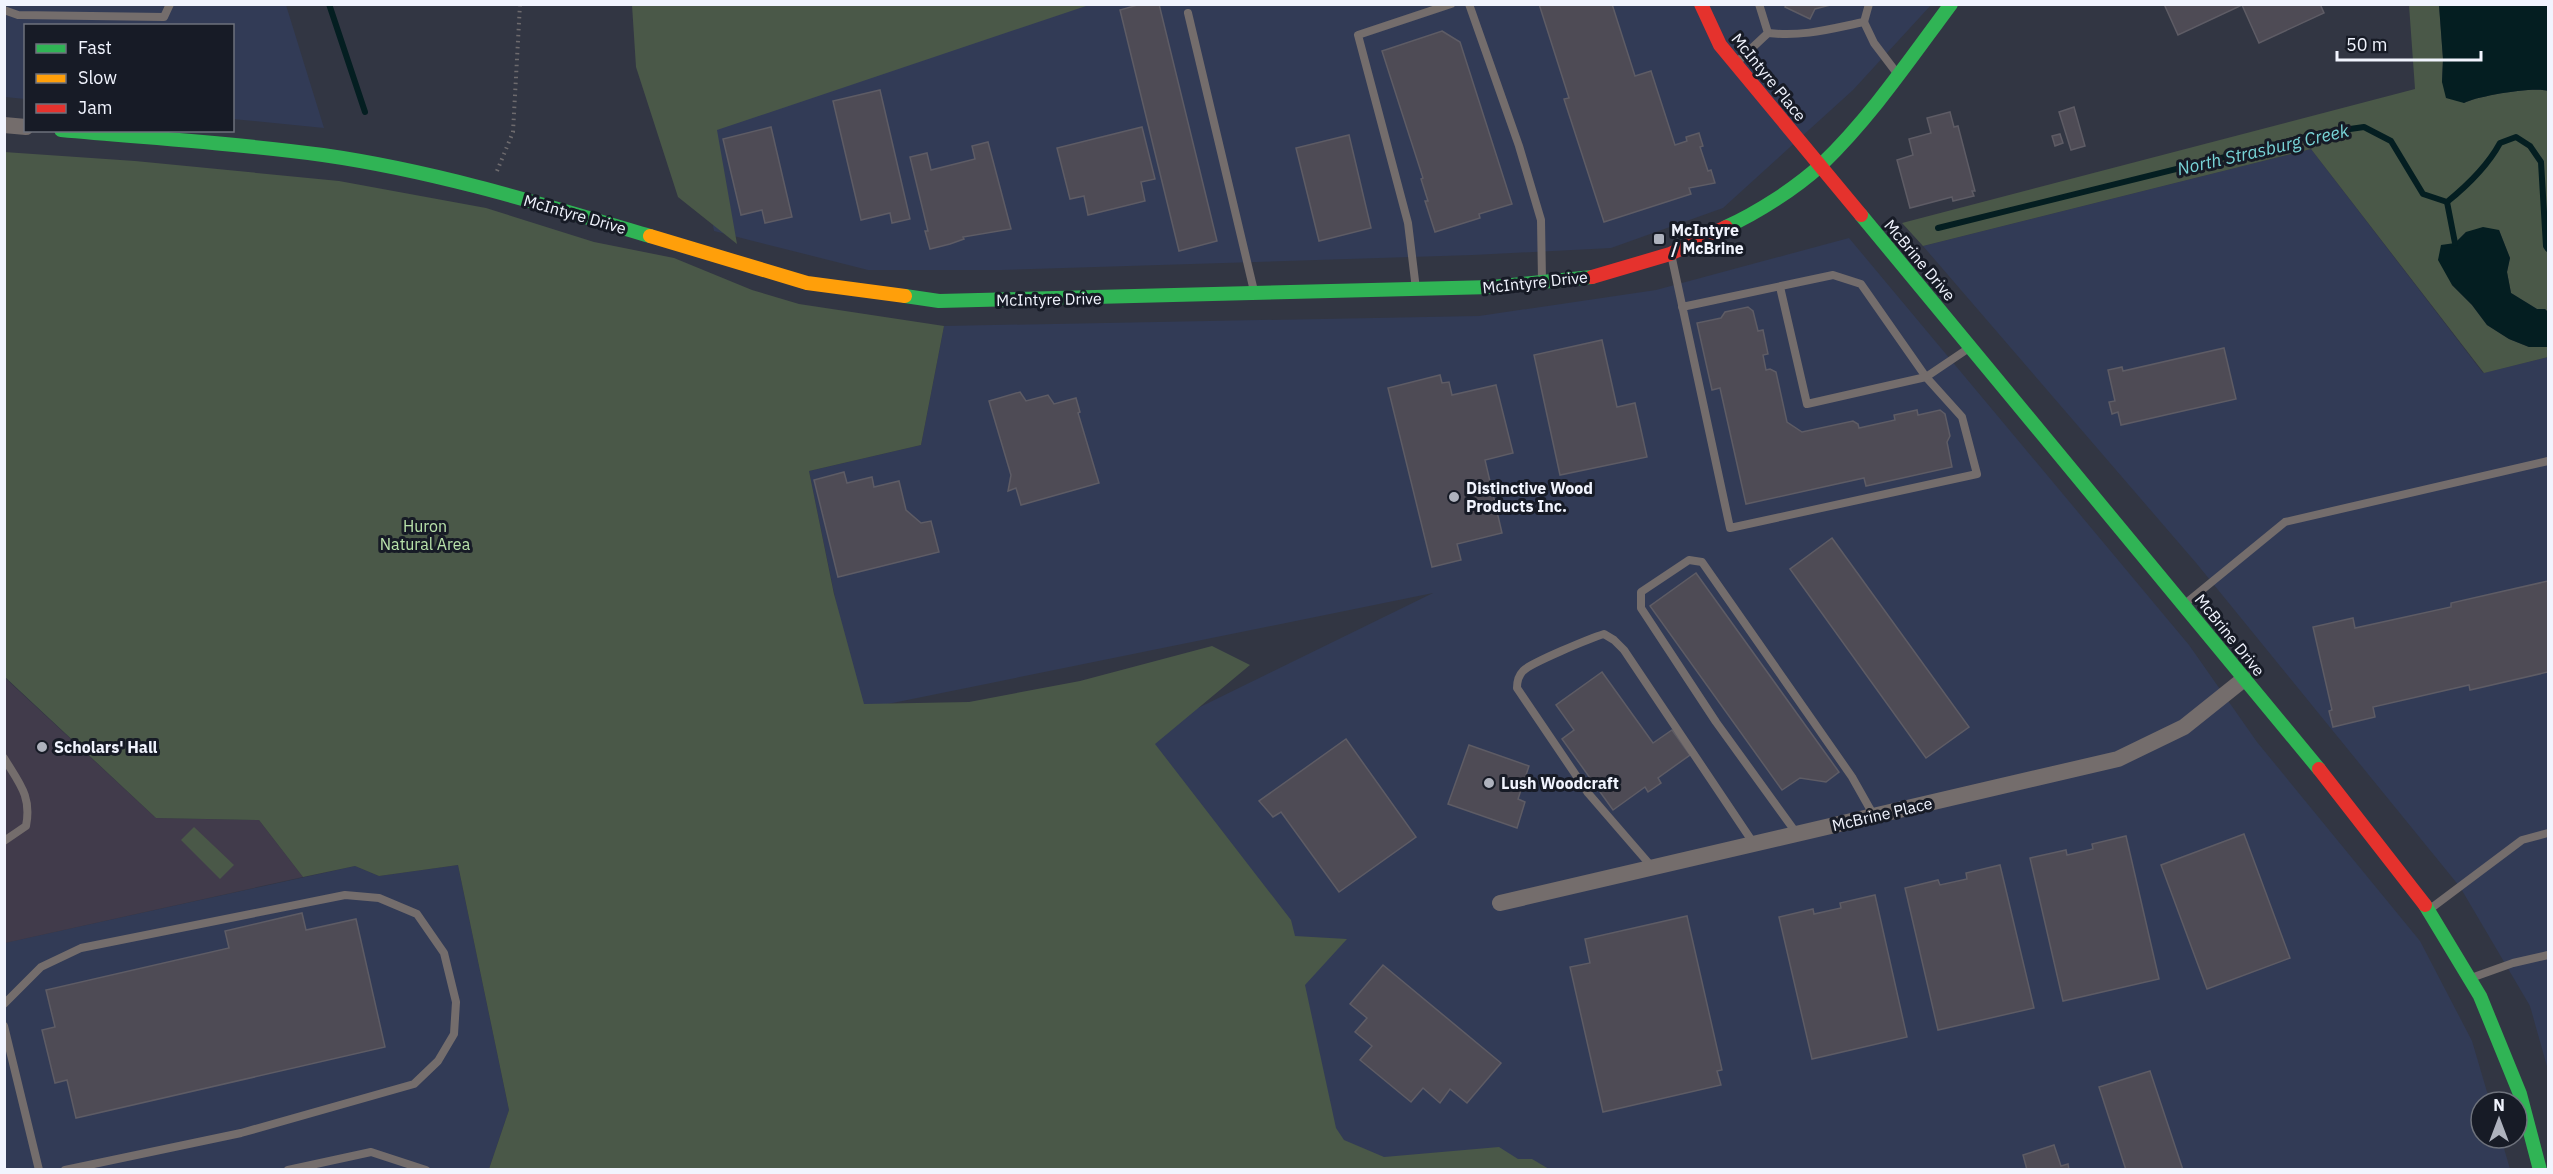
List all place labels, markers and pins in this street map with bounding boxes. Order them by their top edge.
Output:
place label: McIntyre / McBrine [1671,220,1744,258]
marker: McIntyre / McBrine [1652,232,1666,246]
place label: Distinctive Wood Products Inc. [1466,478,1593,516]
marker: Distinctive Wood Products Inc. [1447,490,1461,504]
place label: Scholars' Hall [54,737,158,757]
marker: Scholars' Hall [35,740,49,754]
place label: Lush Woodcraft [1501,773,1619,793]
marker: Lush Woodcraft [1482,776,1496,790]

